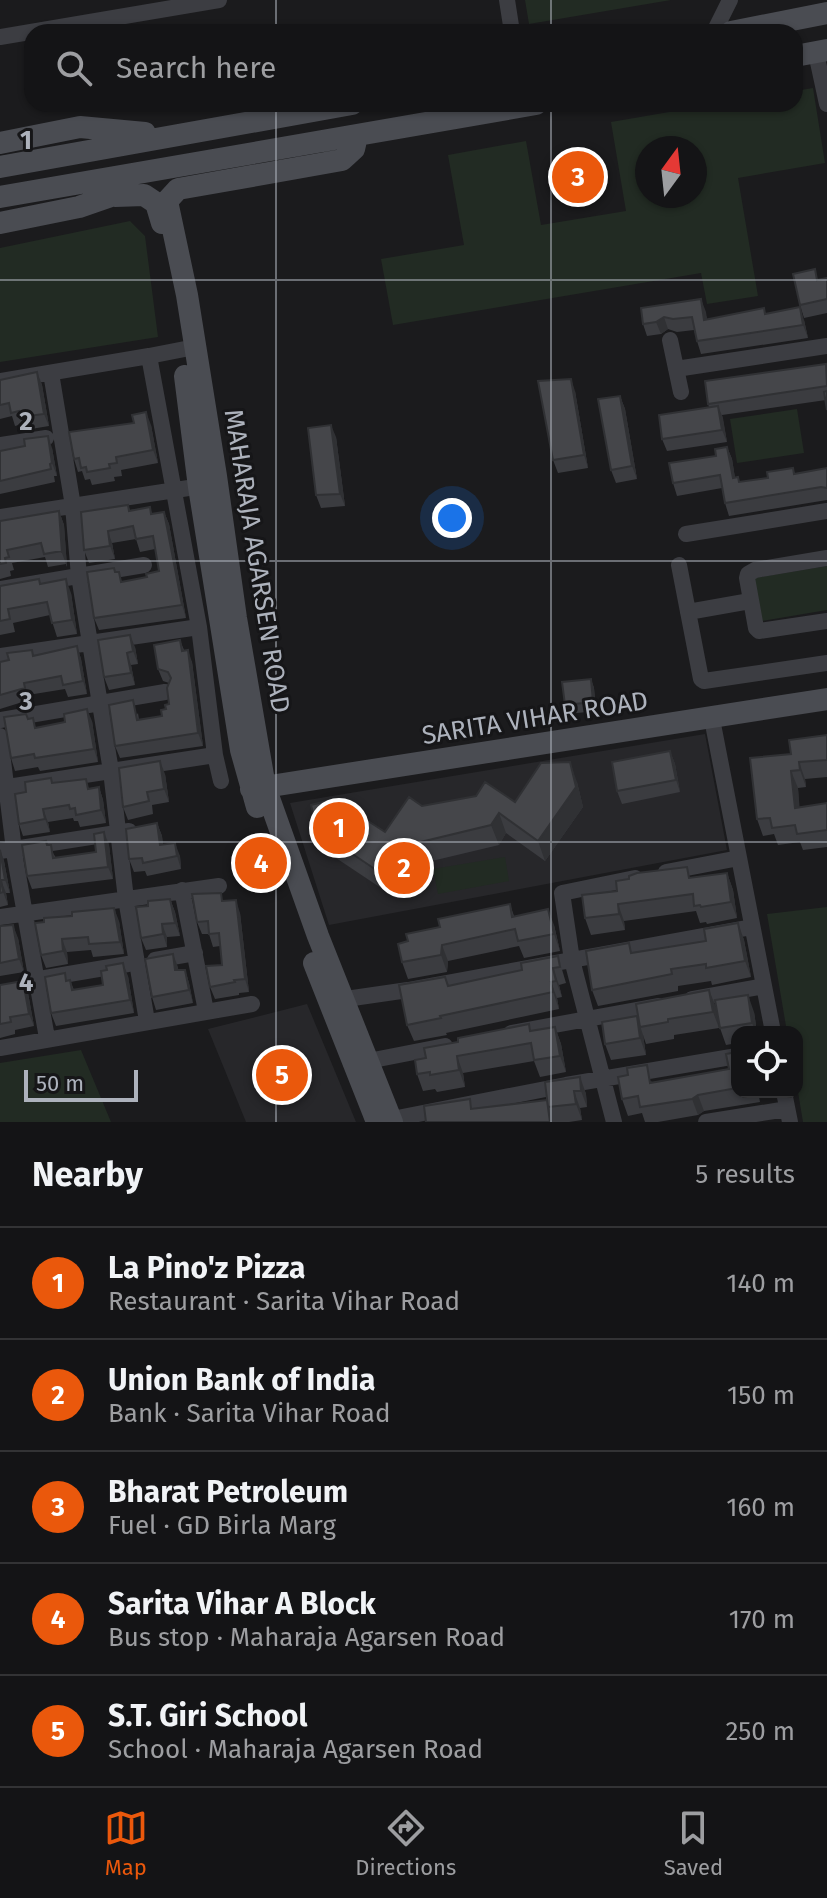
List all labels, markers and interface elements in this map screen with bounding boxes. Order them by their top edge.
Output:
search box [24,24,803,112]
icon: search [52,46,96,90]
text: Search here [116,50,276,86]
text: 1 [20,125,32,156]
north arrow [635,136,707,208]
pin: 3 [552,147,604,207]
text: 2 [19,406,33,437]
street label: MAHARAJA AGARSEN ROAD [218,407,296,715]
your location [432,498,472,538]
street label: SARITA VIHAR ROAD [420,685,650,751]
text: 3 [18,686,33,717]
pin: 1 [313,798,365,858]
pin: 4 [235,833,287,893]
pin: 2 [378,838,430,898]
text: 4 [19,967,34,998]
map controls [731,1026,803,1098]
button: locate [731,1026,803,1098]
pin: 5 [256,1045,308,1105]
scale bar [24,1066,138,1102]
text: 50 m [36,1070,84,1097]
text: Nearby [32,1154,143,1195]
text: 5 results [695,1159,795,1190]
text: La Pino'z Pizza [108,1250,305,1286]
text: 1 [52,1268,64,1299]
text: 140 m [726,1268,795,1299]
text: Restaurant · Sarita Vihar Road [108,1286,460,1317]
text: Union Bank of India [108,1362,375,1398]
text: 2 [51,1380,65,1411]
text: 150 m [727,1380,795,1411]
text: Bank · Sarita Vihar Road [108,1398,391,1429]
text: Bharat Petroleum [108,1474,348,1510]
text: 3 [51,1492,65,1523]
text: 160 m [726,1492,795,1523]
text: Fuel · GD Birla Marg [108,1510,336,1541]
text: Sarita Vihar A Block [108,1586,376,1622]
text: 4 [51,1604,65,1635]
text: 170 m [729,1604,795,1635]
text: Bus stop · Maharaja Agarsen Road [108,1622,505,1653]
text: S.T. Giri School [108,1698,307,1734]
text: 5 [51,1716,65,1747]
text: 250 m [725,1716,795,1747]
text: School · Maharaja Agarsen Road [108,1734,483,1765]
tab: Map [104,1806,148,1881]
tab: Directions [355,1806,456,1881]
tab: Saved [664,1806,723,1881]

